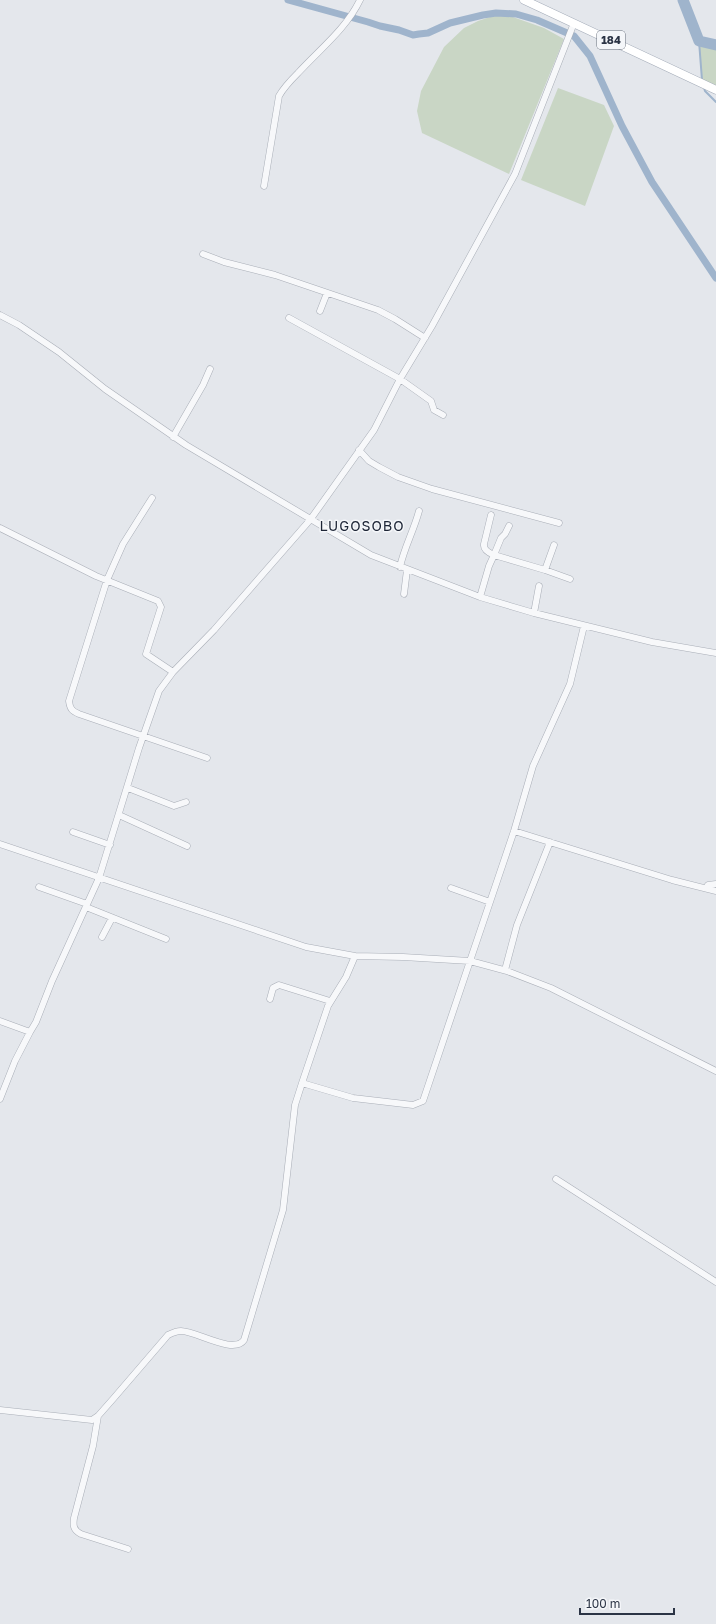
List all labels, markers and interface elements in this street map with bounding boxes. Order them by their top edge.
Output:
road number: 184 [597,31,625,49]
district label: LUGOSOBO [320,517,405,534]
scale bar [580,1590,674,1616]
text: 100 m [586,1596,620,1611]

